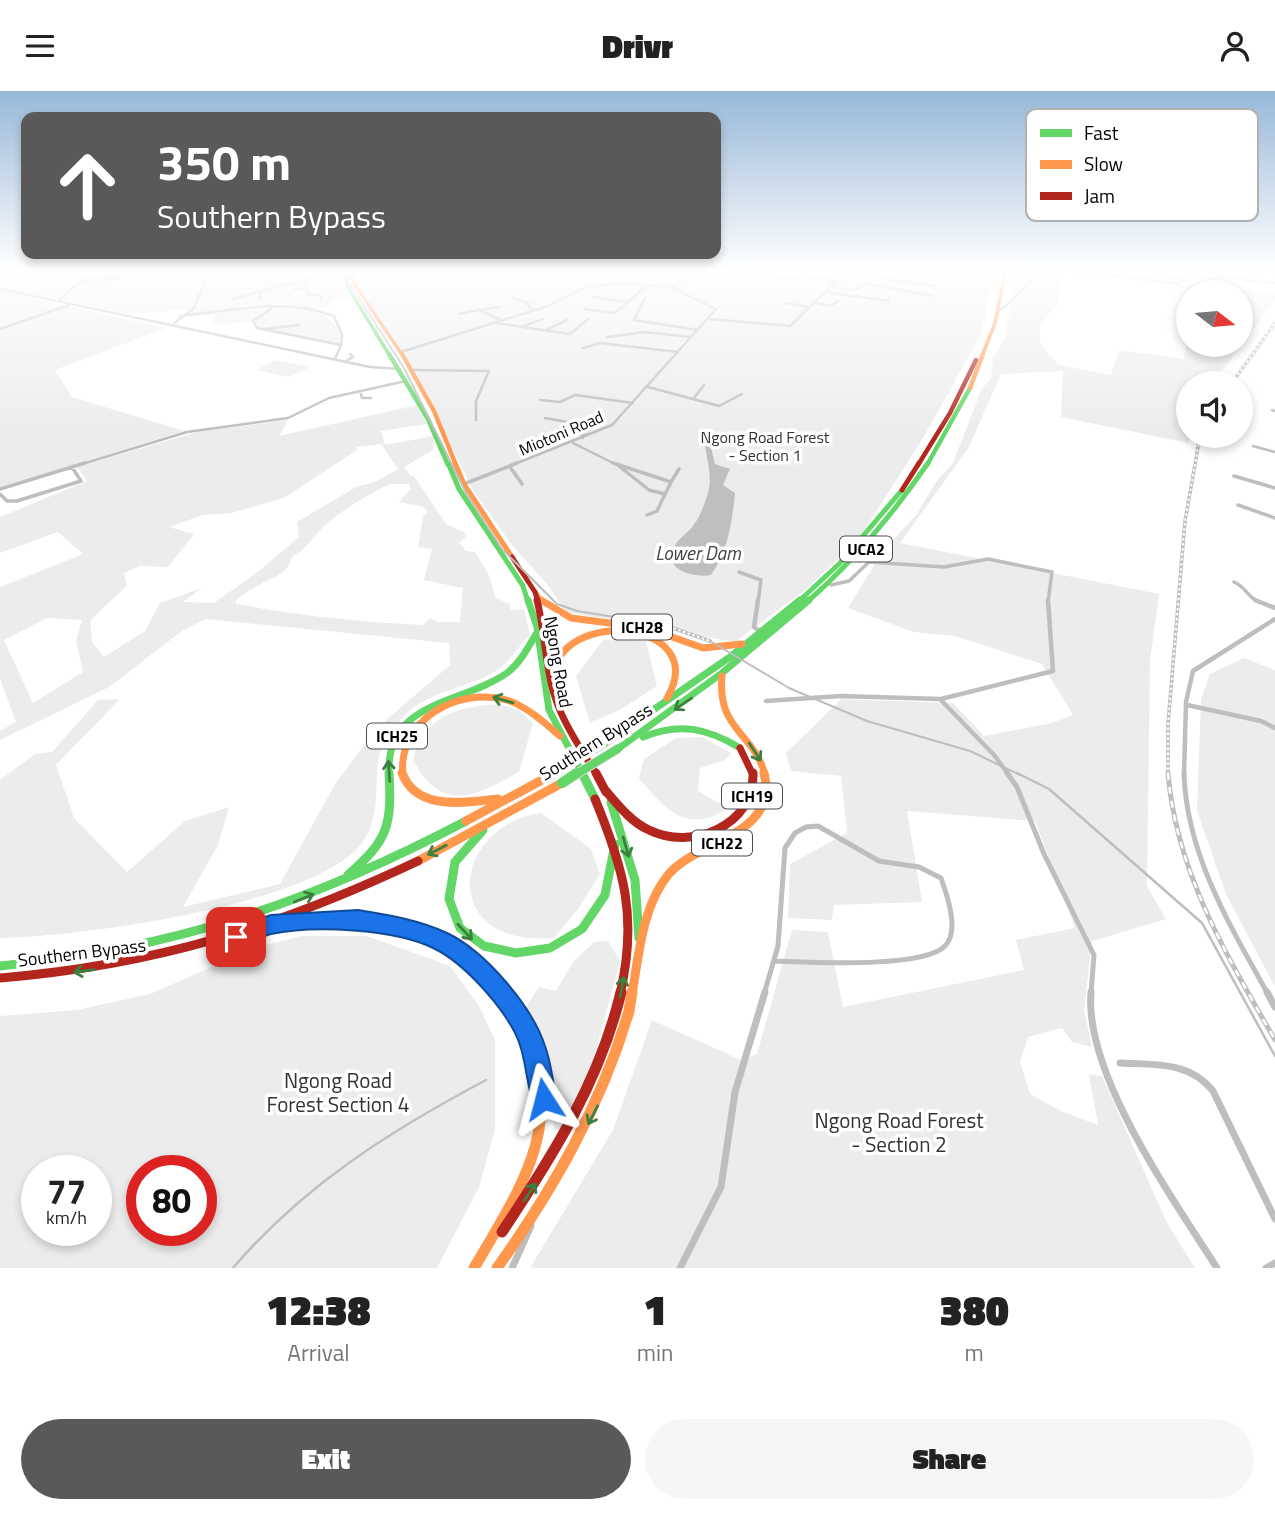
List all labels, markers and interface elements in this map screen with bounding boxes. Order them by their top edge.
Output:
text: Drivr [602,22,673,70]
icon: menu [21,27,59,65]
icon: person [1216,27,1254,65]
legend [1026,109,1258,221]
text: Fast [1084,118,1119,147]
text: 350 m [157,124,291,199]
icon: ahead [42,140,133,231]
text: Slow [1084,149,1123,178]
text: Jam [1084,181,1115,210]
text: Southern Bypass [157,192,386,240]
north arrow [1176,280,1253,357]
map controls [1176,280,1253,448]
button: sound [1176,371,1253,448]
street label: Miotoni Road [515,404,607,462]
park label: Ngong Road Forest - Section 1 [701,425,830,467]
road number: UCA2 [840,537,892,562]
water label: Lower Dam [655,538,742,567]
street label: Ngong Road [537,614,580,710]
road number: ICH28 [612,615,672,639]
one-way arrow [492,693,514,706]
street label: Southern Bypass [534,696,657,787]
one-way arrow [674,697,693,711]
road number: ICH25 [367,723,427,749]
one-way arrow [747,742,762,761]
one-way arrow [382,761,395,783]
road number: ICH19 [722,783,782,809]
road number: ICH22 [692,831,752,855]
one-way arrow [621,836,634,858]
one-way arrow [427,843,447,857]
one-way arrow [293,891,314,904]
pin [206,907,266,967]
icon: arrive [217,918,255,956]
one-way arrow [456,923,473,940]
street label: Southern Bypass [16,931,147,974]
one-way arrow [74,965,96,978]
one-way arrow [616,976,629,999]
position arrow [507,1062,581,1136]
park label: Ngong Road Forest Section 4 [266,1064,410,1120]
one-way arrow [585,1104,599,1125]
park label: Ngong Road Forest - Section 2 [814,1104,984,1160]
speed limit sign: 80 [126,1155,217,1246]
text: 77 [47,1164,86,1218]
one-way arrow [523,1183,537,1203]
text: km/h [46,1204,87,1231]
text: 12:38 [266,1277,371,1341]
text: 1 [644,1277,667,1341]
text: 380 [940,1277,1009,1341]
text: Arrival [287,1335,350,1370]
text: min [637,1335,673,1370]
text: m [965,1335,984,1370]
button: Exit [21,1419,631,1499]
button: Share [645,1419,1254,1499]

